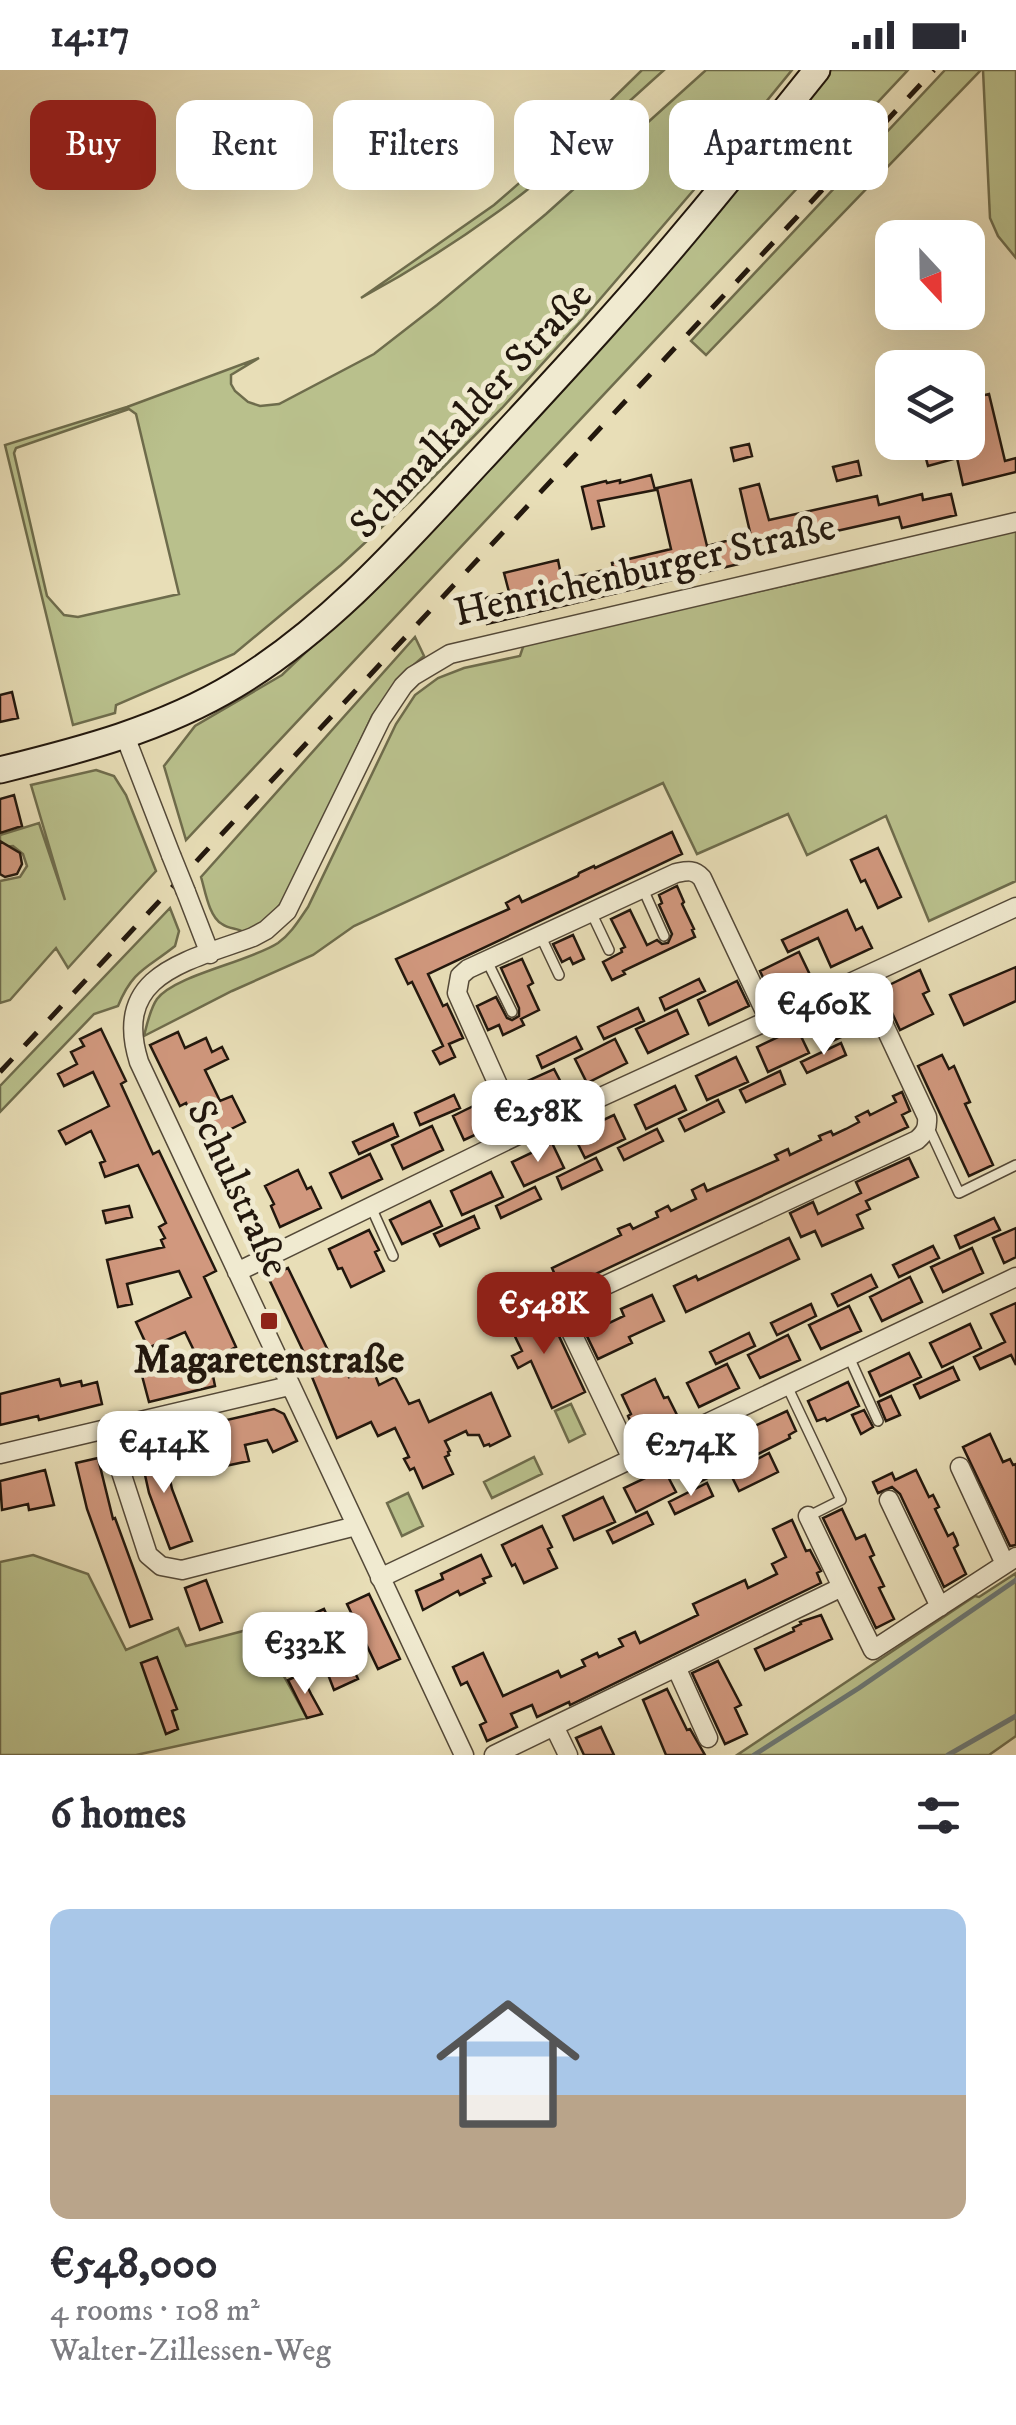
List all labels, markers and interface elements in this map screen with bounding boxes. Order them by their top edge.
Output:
text: 14:17 [50,11,130,59]
chip: Buy [30,100,156,190]
chip: Rent [176,100,313,190]
chip: Filters [333,100,494,190]
chip: New [514,100,649,190]
chip: Apartment [669,100,888,190]
north arrow [875,220,985,330]
map controls [875,220,985,460]
street label: Schmalkalder Straße [340,272,604,550]
button: layers [875,350,985,460]
street label: Henrichenburger Straße [449,503,841,639]
pin: €460K [754,973,894,1058]
text: €460K [777,985,871,1025]
pin: €258K [468,1080,608,1165]
text: €258K [494,1092,582,1132]
street label: Schulstraße [174,1093,300,1285]
pin: €548K [474,1272,614,1357]
text: €548K [499,1284,589,1324]
marker: Magaretenstraße [258,1310,280,1332]
place label: Magaretenstraße [134,1336,405,1386]
pin: €414K [94,1411,234,1496]
pin: €274K [621,1414,761,1499]
text: €414K [119,1423,209,1463]
text: €274K [646,1426,736,1466]
pin: €332K [235,1612,375,1697]
text: €332K [265,1624,345,1664]
icon: filters [911,1788,966,1843]
text: 6 homes [50,1789,186,1841]
icon: home [418,1974,598,2154]
text: €548,000 [50,2239,218,2291]
text: 4 rooms · 108 m² [50,2291,260,2331]
text: Walter-Zillessen-Weg [50,2331,331,2371]

